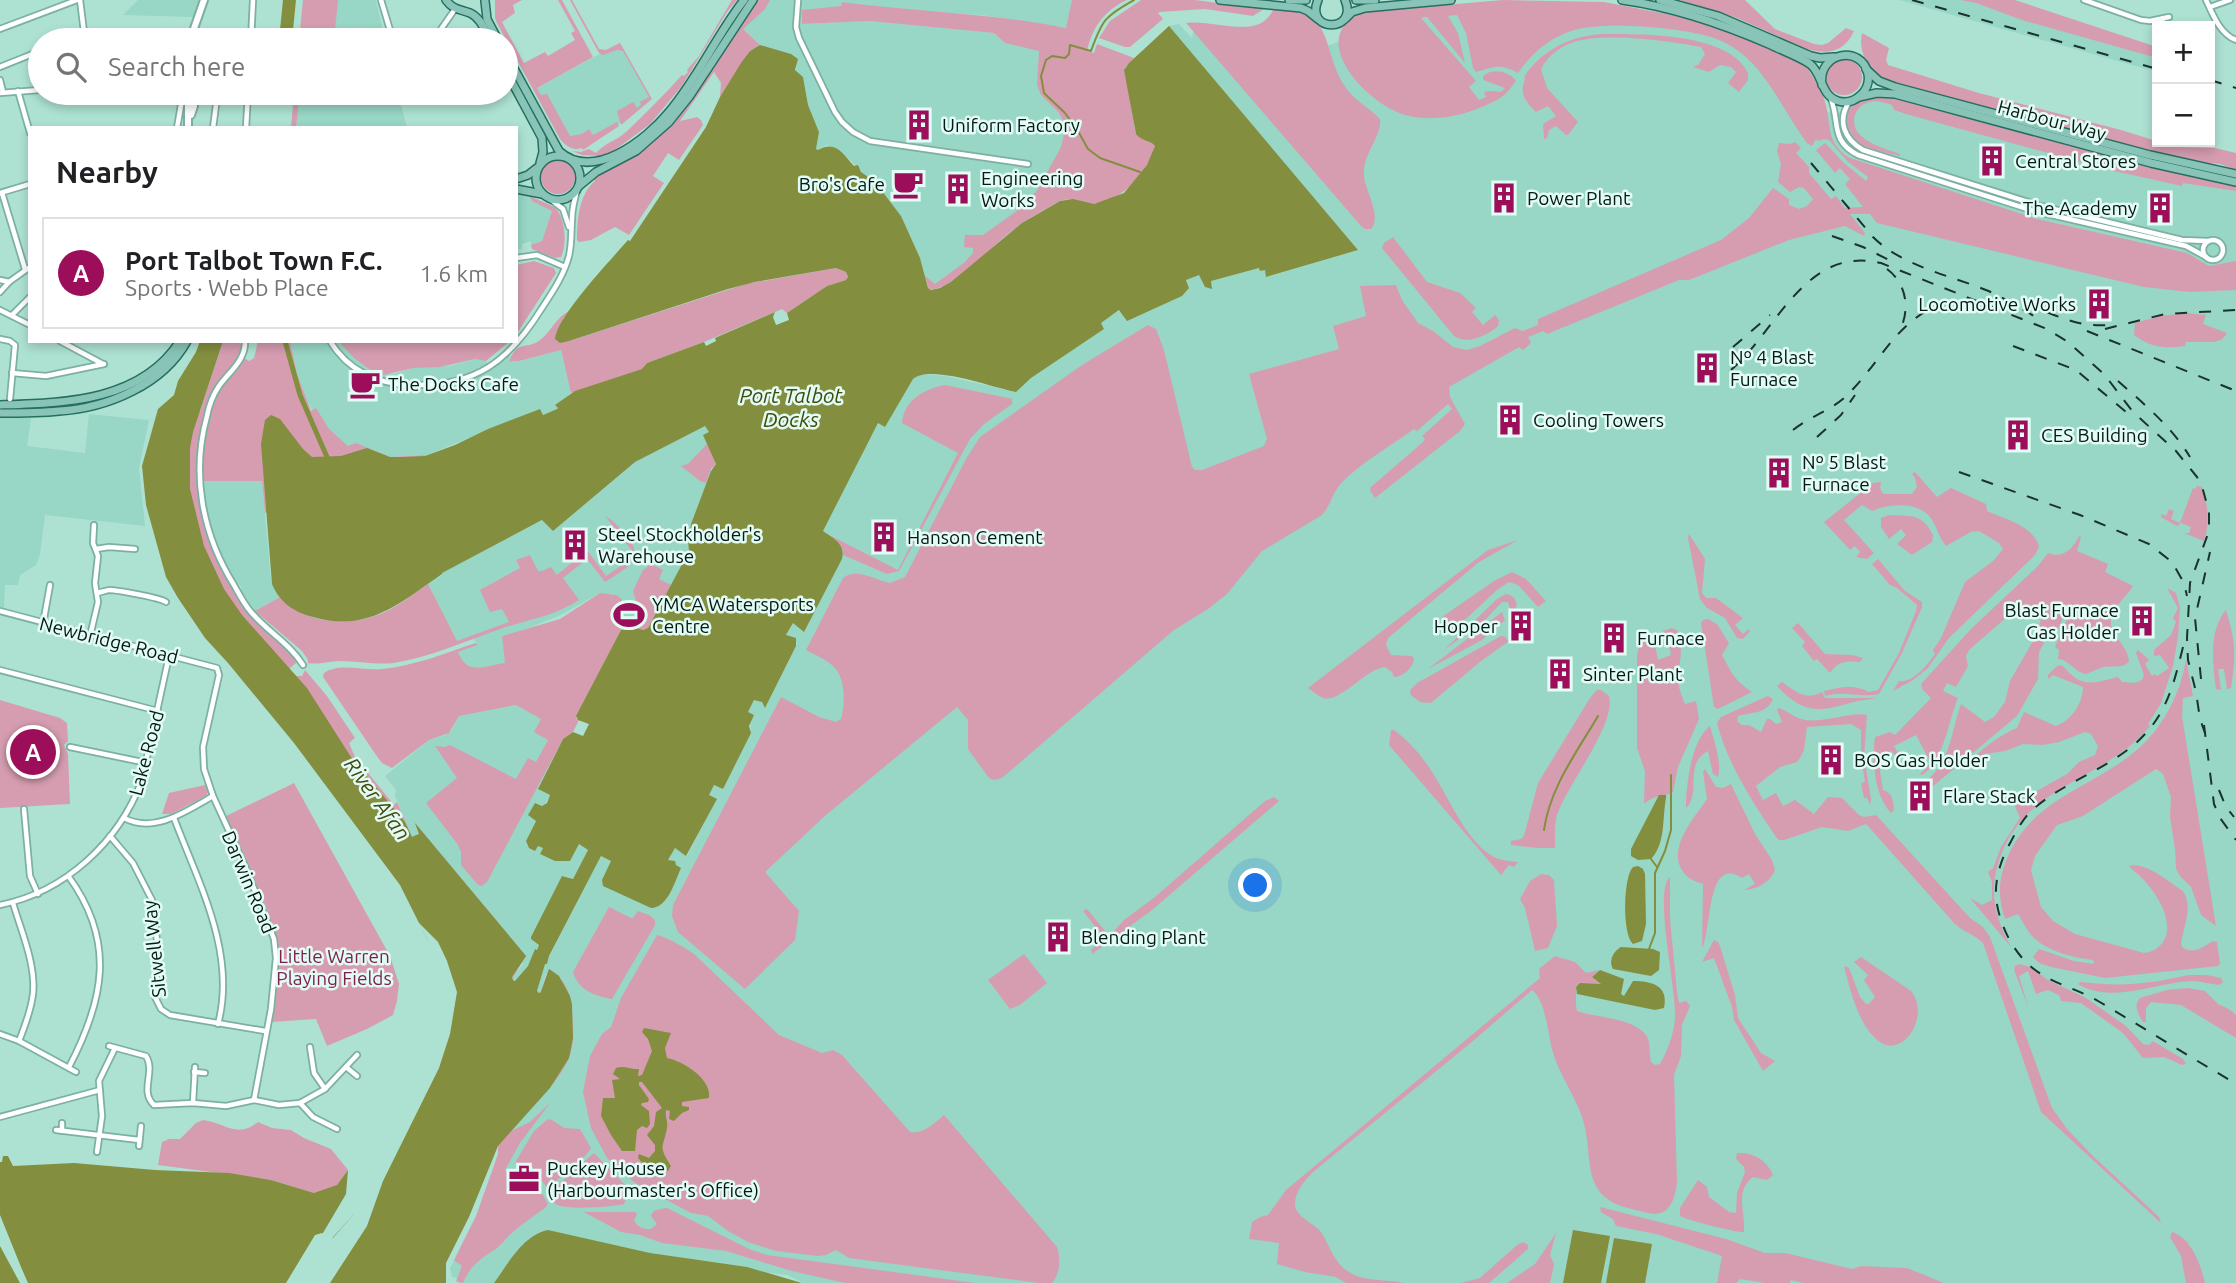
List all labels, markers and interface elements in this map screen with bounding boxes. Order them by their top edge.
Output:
map controls [2152,21,2215,147]
button: + [2152,21,2215,84]
search box [28,28,518,105]
icon: search [52,48,90,86]
text: Search here [108,52,245,81]
button: − [2152,84,2215,147]
street label: Harbour Way [1996,95,2108,145]
building icon: Uniform Factory [902,108,936,142]
place label: Uniform Factory [942,114,1080,136]
building icon: Central Stores [1975,144,2009,178]
place label: Central Stores [2015,150,2136,172]
text: Nearby [56,155,158,189]
cafe icon: Bro's Cafe [891,167,925,201]
place label: Engineering Works [981,167,1083,211]
building icon: Engineering Works [941,172,975,206]
place label: Bro's Cafe [799,173,885,195]
building icon: Power Plant [1487,181,1521,215]
place label: Power Plant [1527,187,1631,209]
building icon: The Academy [2143,191,2177,225]
place label: The Academy [2023,197,2137,219]
text: Port Talbot Town F.C. [125,246,382,275]
text: A [73,261,89,286]
text: 1.6 km [420,261,488,286]
text: Sports · Webb Place [125,275,329,300]
building icon: Locomotive Works [2082,287,2116,321]
place label: Locomotive Works [1918,293,2076,315]
place label: Nº 4 Blast Furnace [1730,346,1814,390]
building icon: Nº 4 Blast Furnace [1690,351,1724,385]
cafe icon: The Docks Cafe [348,367,382,401]
place label: The Docks Cafe [388,373,519,395]
water label: Port Talbot Docks [739,383,843,431]
building icon: Cooling Towers [1493,403,1527,437]
place label: Cooling Towers [1533,409,1664,431]
building icon: CES Building [2001,418,2035,452]
place label: CES Building [2041,424,2148,446]
place label: Nº 5 Blast Furnace [1802,451,1886,495]
building icon: Nº 5 Blast Furnace [1762,456,1796,490]
building icon: Hanson Cement [867,520,901,554]
place label: Steel Stockholder's Warehouse [598,523,761,567]
place label: Hanson Cement [907,526,1043,548]
building icon: Steel Stockholder's Warehouse [558,528,592,562]
place label: YMCA Watersports Centre [652,593,814,637]
sports icon: YMCA Watersports Centre [612,598,646,632]
place label: Blast Furnace Gas Holder [2004,599,2119,643]
building icon: Blast Furnace Gas Holder [2125,604,2159,638]
building icon: Hopper [1504,609,1538,643]
street label: Newbridge Road [37,612,181,668]
place label: Hopper [1434,615,1498,637]
building icon: Furnace [1597,621,1631,655]
place label: Furnace [1637,627,1705,649]
building icon: Sinter Plant [1543,657,1577,691]
place label: Sinter Plant [1583,663,1683,685]
street label: Lake Road [124,708,168,798]
pin: A [10,726,56,778]
building icon: BOS Gas Holder [1814,743,1848,777]
place label: BOS Gas Holder [1854,749,1988,771]
water label: River Afan [340,753,416,844]
building icon: Flare Stack [1903,779,1937,813]
place label: Flare Stack [1943,785,2036,807]
street label: Darwin Road [218,827,280,937]
your location [1238,868,1272,902]
street label: Sitwell Way [138,899,170,999]
building icon: Blending Plant [1041,920,1075,954]
place label: Blending Plant [1081,926,1206,948]
park label: Little Warren Playing Fields [276,945,392,989]
place label: Puckey House (Harbourmaster's Office) [547,1157,759,1201]
office icon: Puckey House (Harbourmaster's Office) [507,1162,541,1196]

